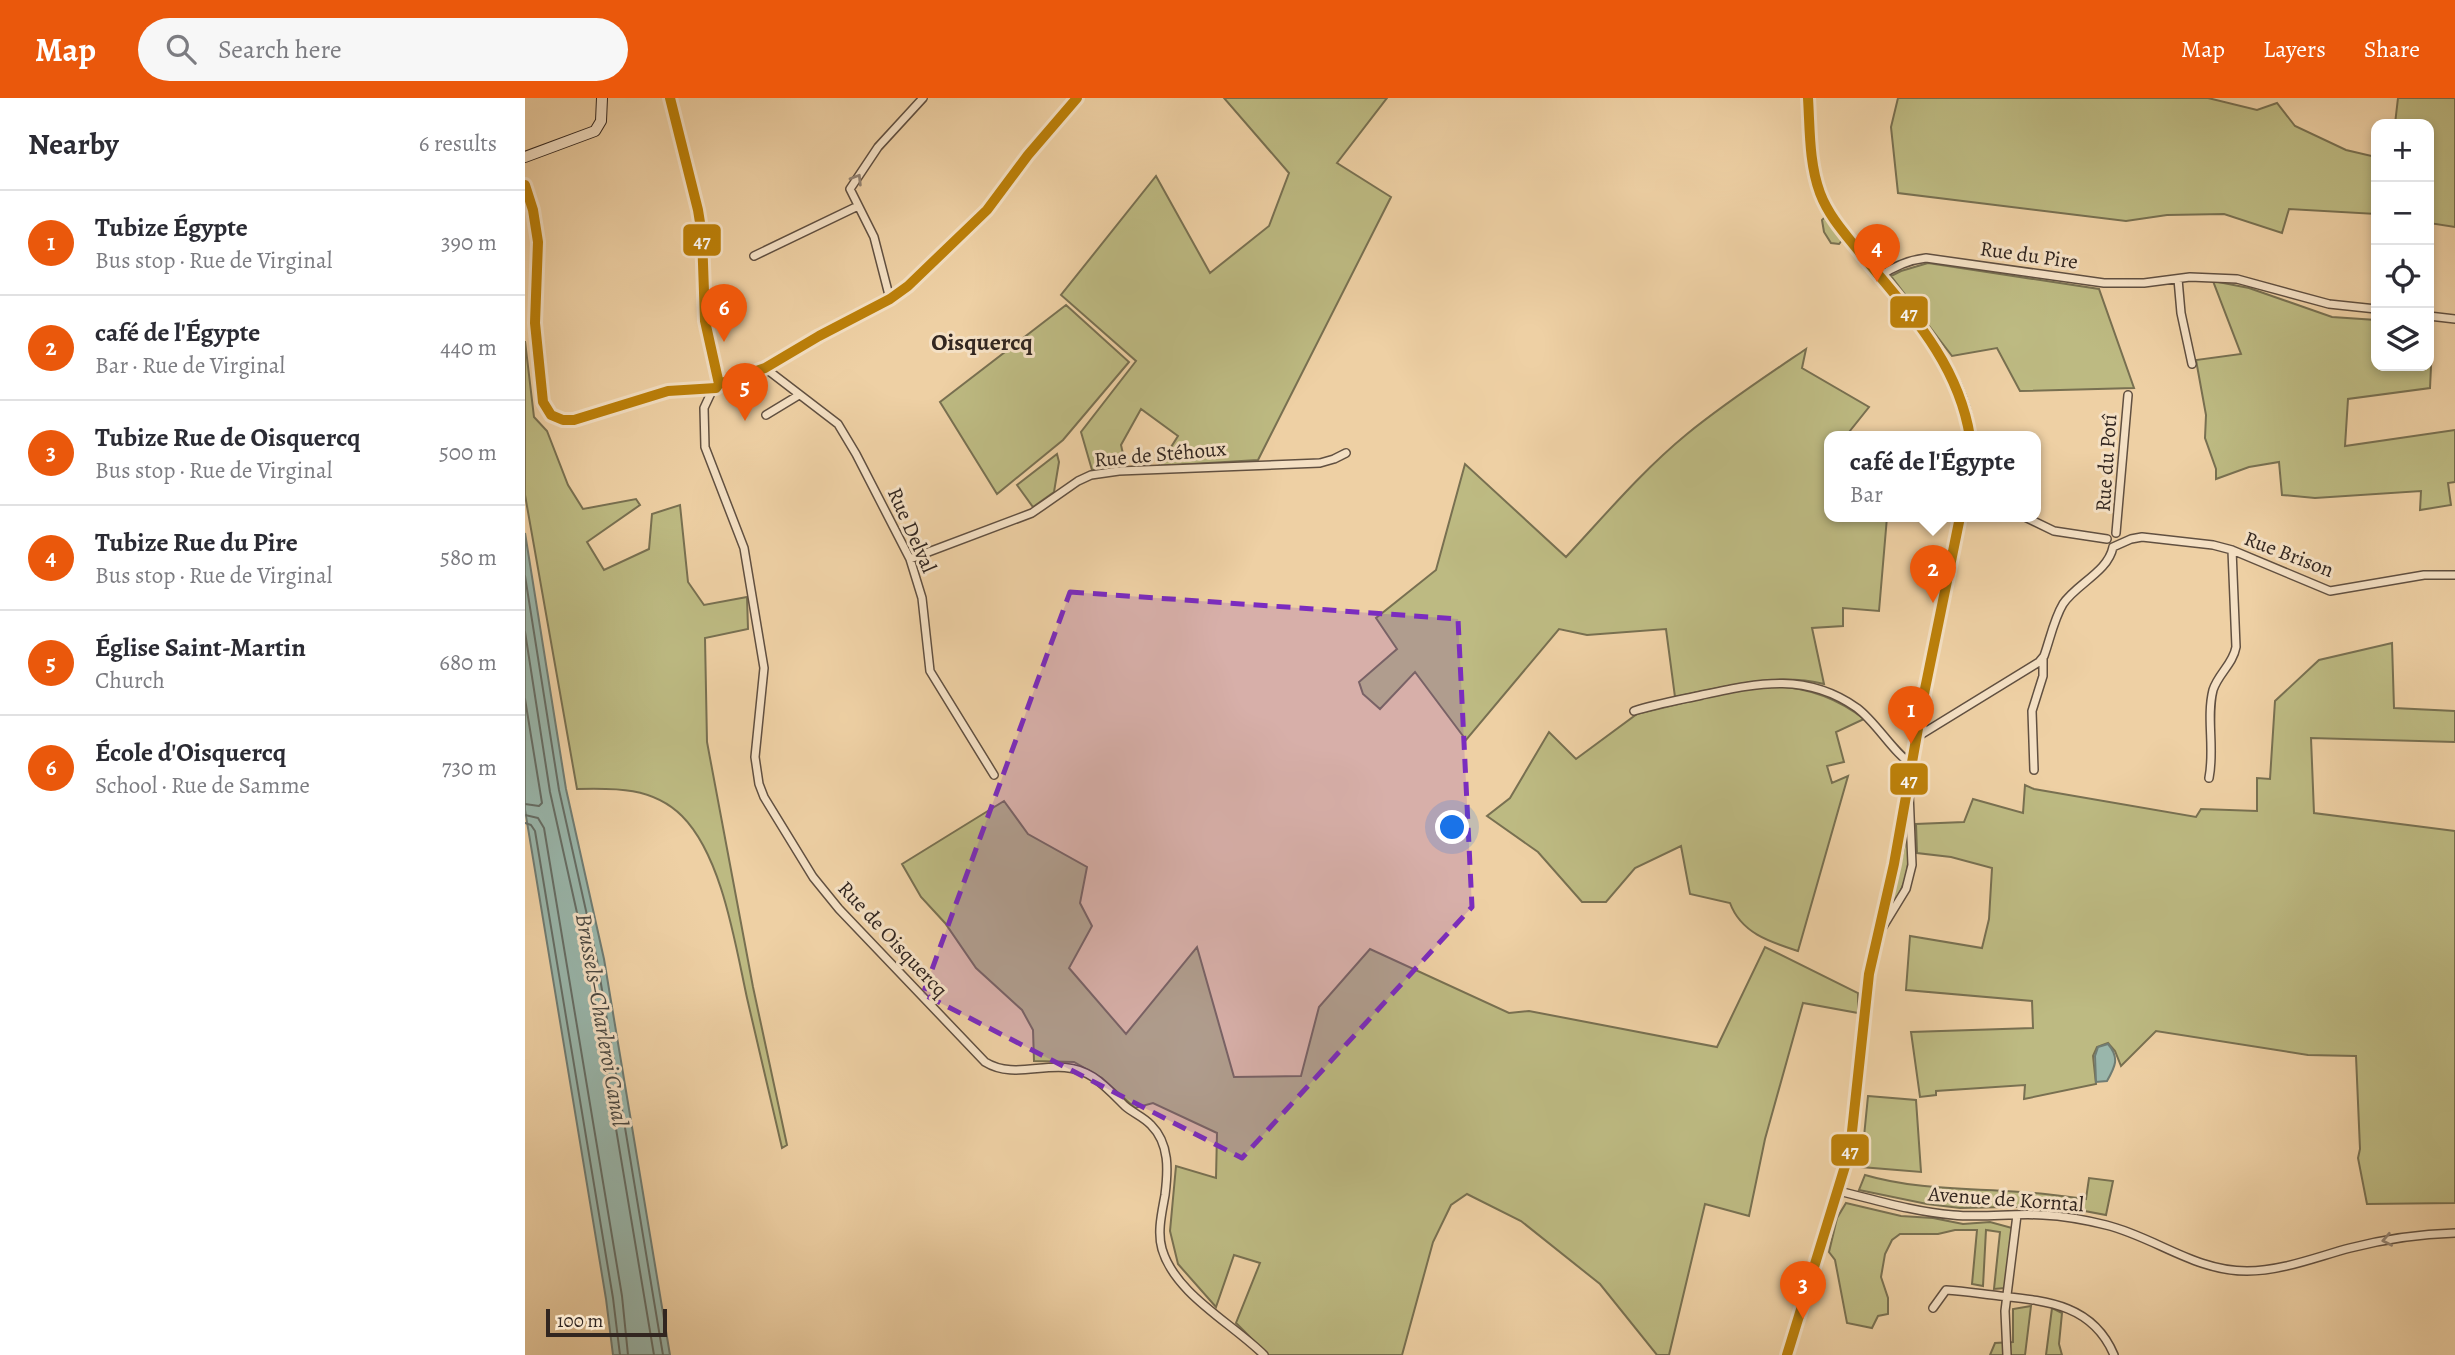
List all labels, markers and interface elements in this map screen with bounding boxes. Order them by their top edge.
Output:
search box [138,18,628,81]
text: Map [35,27,96,72]
icon: search [162,30,200,68]
text: Search here [218,32,342,67]
text: Map [2181,33,2225,65]
text: Layers [2263,33,2326,65]
text: Share [2364,33,2420,65]
map controls [2371,119,2434,371]
button: + [2371,119,2434,182]
text: Nearby [28,124,119,164]
text: 6 results [419,128,497,159]
one-way arrow [849,173,862,186]
button: − [2371,182,2434,245]
text: Tubize Égypte [95,210,248,245]
line badge: 47 [682,223,722,257]
pin: 4 [1854,224,1900,282]
text: 1 [47,227,55,258]
text: 390 m [441,227,497,258]
text: 47 [693,228,711,254]
street label: Rue du Pire [1978,234,2080,276]
text: Bus stop · Rue de Virginal [95,245,332,276]
button: locate [2371,245,2434,308]
pin: 6 [701,284,747,342]
line badge: 47 [1889,295,1929,329]
text: 47 [1900,300,1918,326]
button: layers [2371,308,2434,371]
text: café de l'Égypte [95,315,260,350]
district label: Oisquercq [931,326,1033,358]
text: 2 [45,332,57,363]
text: 440 m [440,332,497,363]
text: Bar · Rue de Virginal [95,350,285,381]
pin: 5 [722,363,768,421]
street label: Rue du Potî [2089,412,2123,513]
text: Tubize Rue de Oisquercq [95,420,361,455]
popup [1824,431,2041,522]
street label: Rue de Stéhoux [1093,434,1227,474]
text: 3 [46,437,56,468]
text: 500 m [439,437,497,468]
text: café de l'Égypte [1850,444,2015,479]
text: Bus stop · Rue de Virginal [95,455,332,486]
text: Bar [1850,479,1883,510]
street label: Rue Delval [881,483,943,577]
street label: Rue Brison [2240,524,2338,584]
text: Tubize Rue du Pire [95,525,298,560]
text: 4 [46,542,56,573]
text: 580 m [440,542,497,573]
pin: 2 [1910,545,1956,603]
text: Bus stop · Rue de Virginal [95,560,332,591]
text: Église Saint-Martin [95,630,306,665]
text: 5 [46,647,56,678]
text: 680 m [439,647,497,678]
text: Church [95,665,165,696]
pin: 1 [1888,686,1934,744]
text: École d'Oisquercq [95,735,286,770]
text: 6 [46,752,56,783]
text: 730 m [442,752,497,783]
line badge: 47 [1889,762,1929,796]
text: 47 [1900,767,1918,793]
text: School · Rue de Samme [95,770,310,801]
your location [1435,810,1469,844]
street label: Rue de Oisquercq [832,875,954,1003]
water label: Brussels–Charleroi Canal [568,911,636,1129]
line badge: 47 [1830,1133,1870,1167]
text: 47 [1841,1138,1859,1164]
street label: Avenue de Korntal [1926,1180,2085,1218]
one-way arrow [2381,1232,2393,1247]
pin: 3 [1780,1261,1826,1319]
scale bar [546,1306,667,1338]
text: 100 m [557,1308,603,1334]

